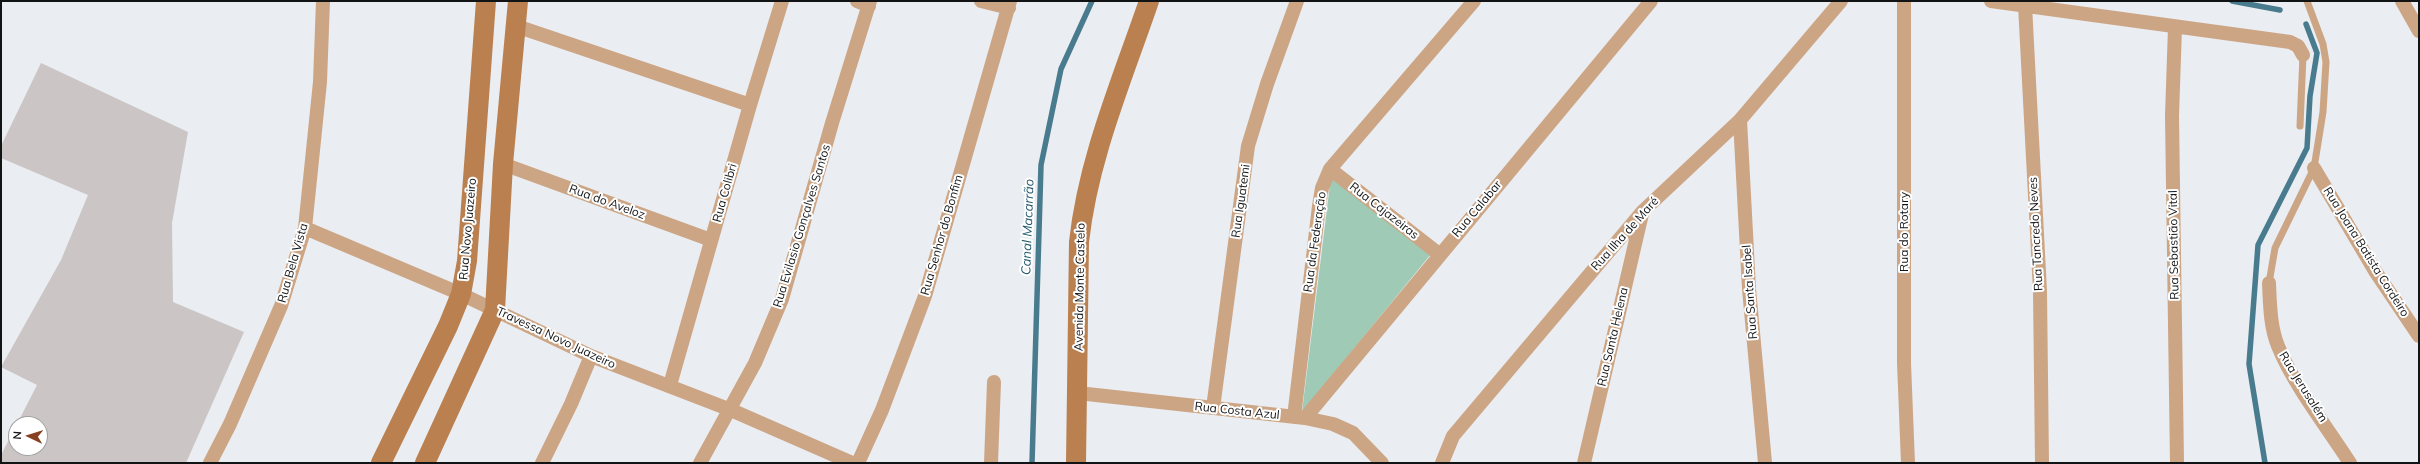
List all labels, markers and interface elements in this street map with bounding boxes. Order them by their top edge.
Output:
street label: Rua Evilasio Gonçalves Santos [770,143,834,309]
street label: Rua Colibri [710,162,740,224]
street label: Rua Iguatemi [1229,163,1253,239]
street label: Rua Senhor do Bonfim [918,173,966,297]
street label: Rua Novo Juazeiro [456,177,480,281]
street label: Rua Tancredo Neves [2026,177,2046,291]
street label: Rua Calabar [1449,178,1505,240]
water label: Canal Macarrão [1019,179,1037,275]
street label: Rua Cajazeiras [1347,180,1421,242]
street label: Rua do Aveloz [567,182,647,222]
street label: Rua Joana Batista Cordeiro [2320,184,2412,320]
street label: Rua Sebastião Vital [2166,190,2182,300]
street label: Rua da Federação [1301,191,1329,293]
street label: Rua do Rotary [1897,192,1911,272]
street label: Rua Ilha de Maré [1588,194,1662,274]
street label: Rua Bela Vista [275,222,311,304]
street label: Avenida Monte Castelo [1072,223,1088,351]
street label: Rua Santa Isabel [1740,244,1760,340]
street label: Rua Santa Helena [1595,286,1631,388]
street label: Travessa Novo Juazeiro [494,304,618,372]
street label: Rua Jerusalém [2276,349,2330,425]
street label: Rua Costa Azul [1194,399,1280,423]
north arrow [8,416,48,456]
text: N [10,431,24,440]

